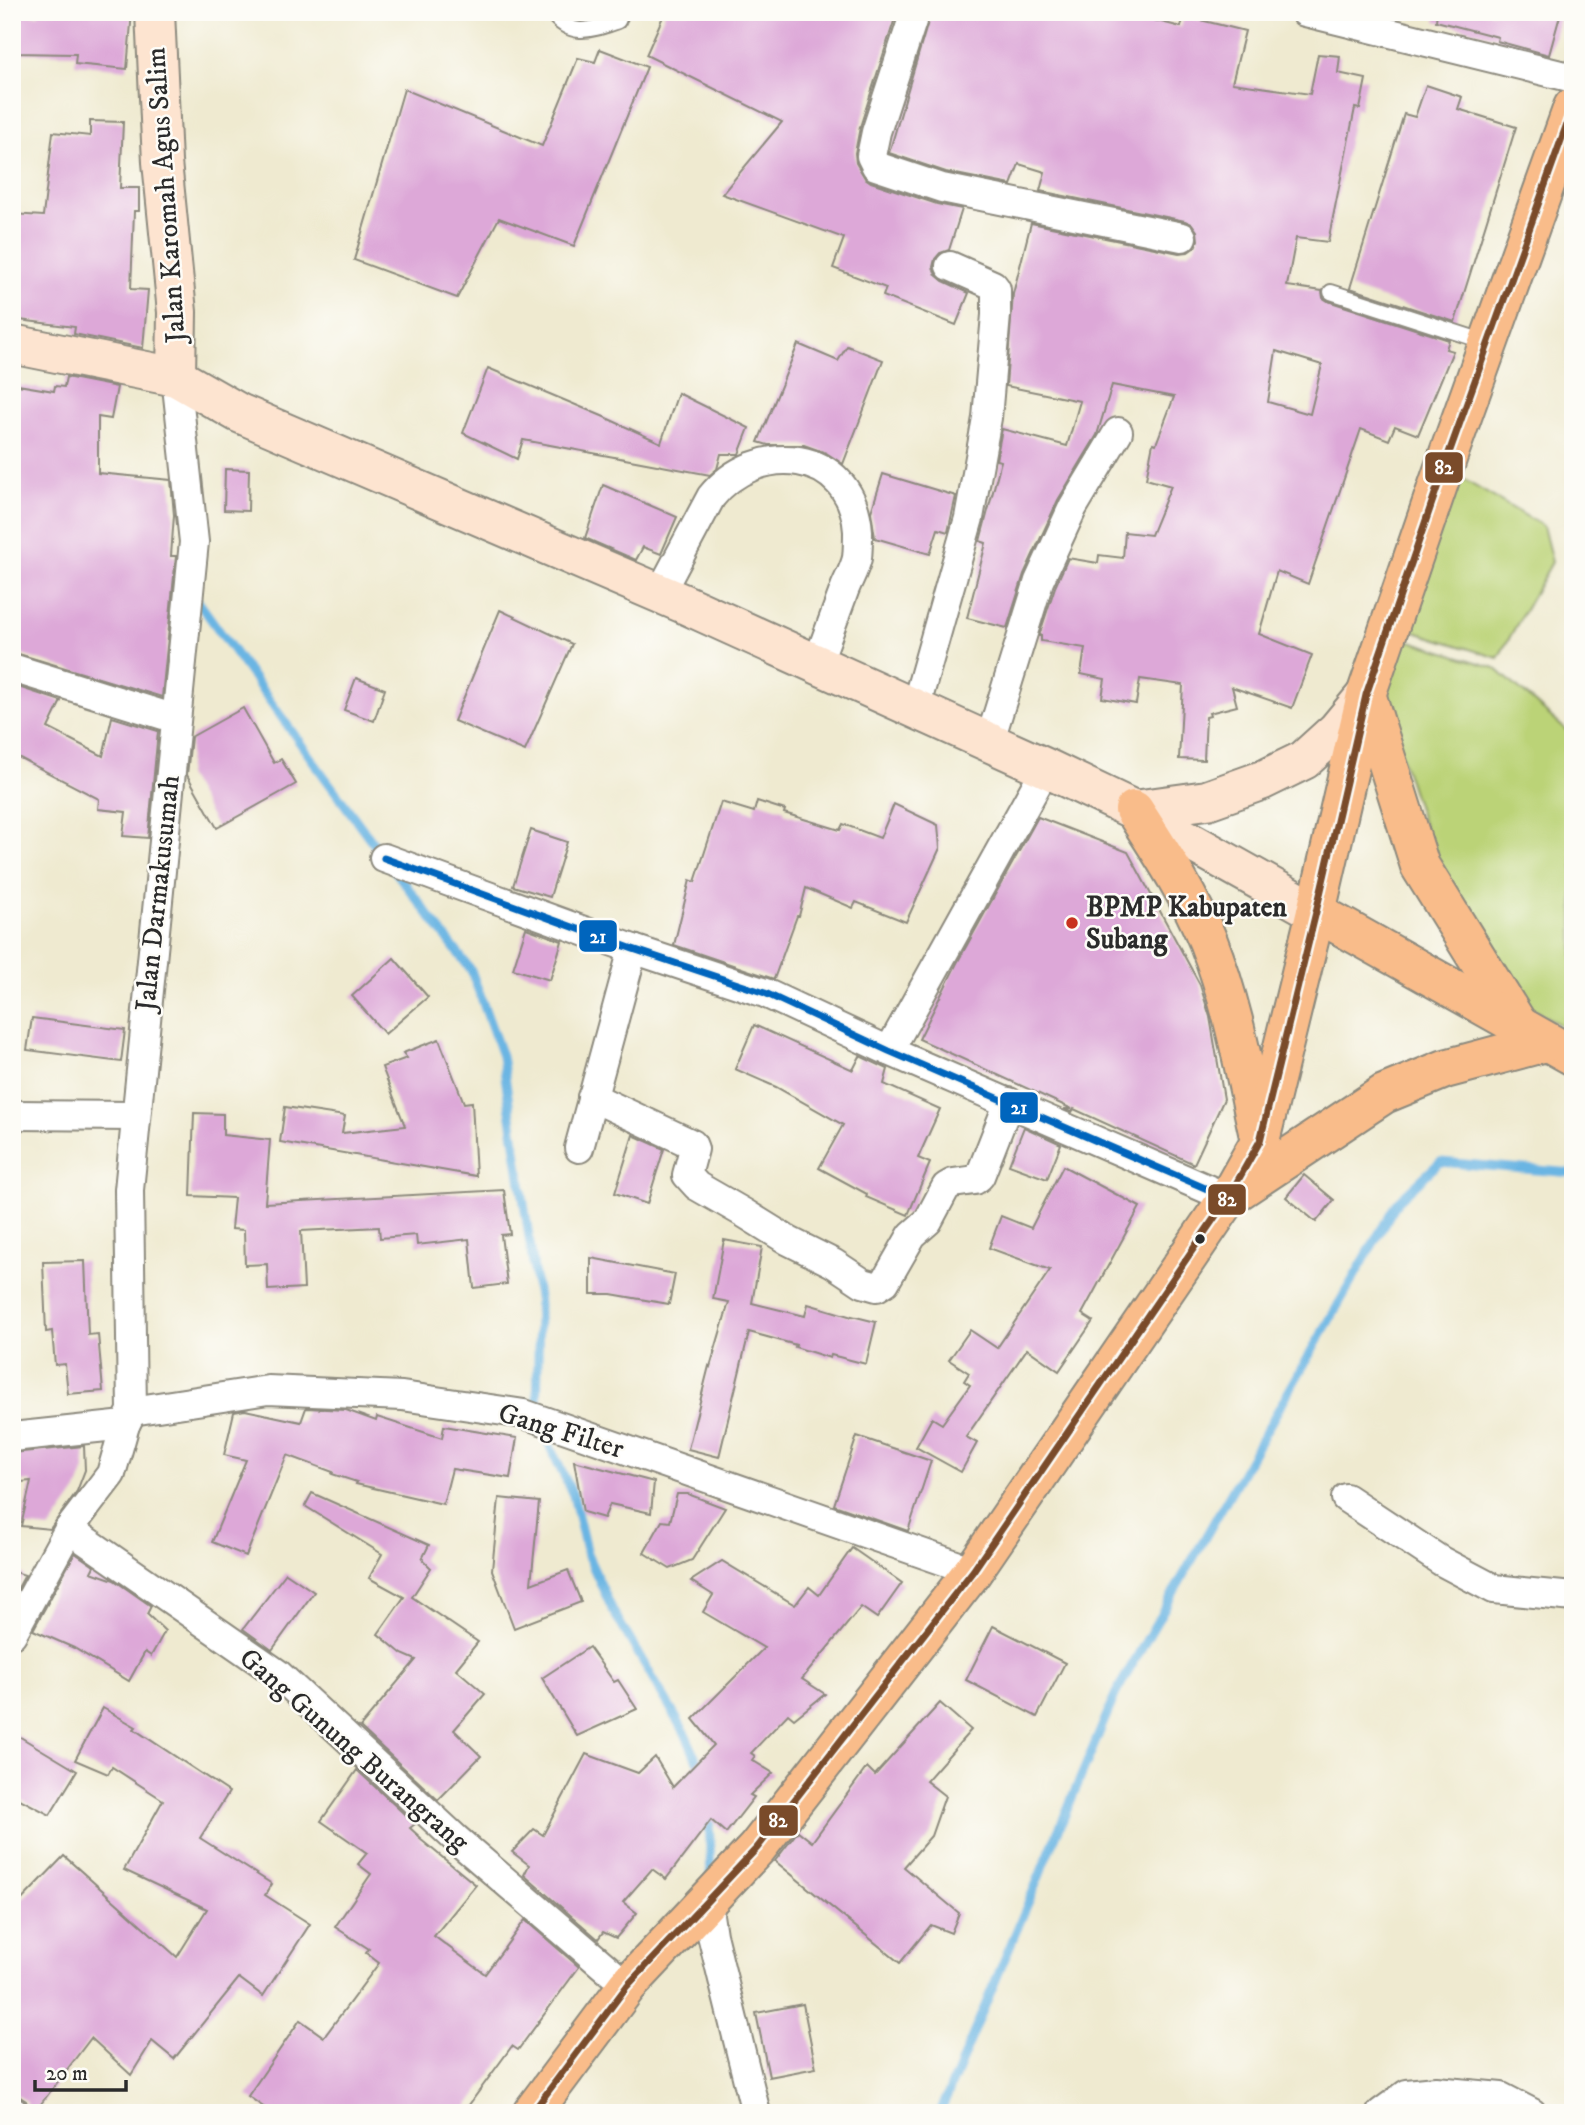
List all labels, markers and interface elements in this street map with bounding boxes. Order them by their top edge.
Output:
street label: Jalan Karomah Agus Salim [138,46,194,347]
line badge: 82 [1424,451,1464,484]
text: 82 [1435,457,1454,480]
street label: Jalan Darmakusumah [128,773,188,1016]
place label: BPMP Kabupaten Subang [1086,890,1287,957]
marker: BPMP Kabupaten Subang [1064,915,1080,931]
line badge: 21 [578,919,618,953]
text: 21 [590,926,606,949]
line badge: 21 [999,1091,1039,1124]
text: 21 [1011,1097,1027,1120]
line badge: 82 [1207,1183,1247,1216]
text: 82 [1218,1189,1237,1212]
unlabelled marker [1193,1232,1207,1246]
street label: Gang Filter [494,1395,629,1467]
street label: Gang Gunung Burangrang [232,1641,477,1860]
line badge: 82 [758,1804,799,1837]
text: 82 [769,1810,788,1833]
scale bar [35,2048,126,2092]
text: 20 m [46,2061,88,2087]

